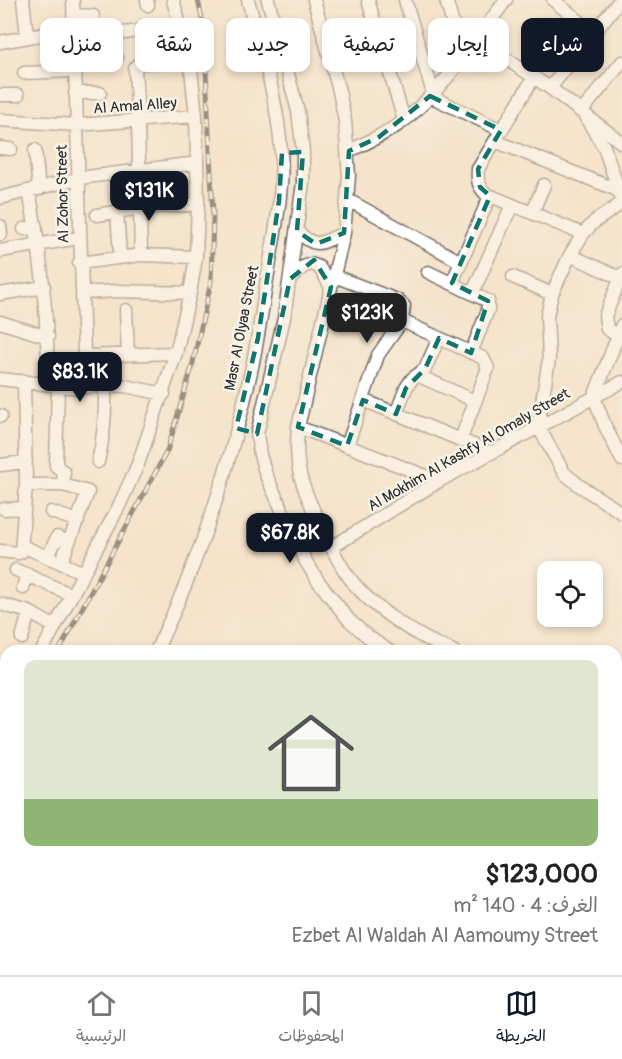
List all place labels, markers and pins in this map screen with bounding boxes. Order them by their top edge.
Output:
pin: $131K [107,171,191,222]
pin: $123K [325,293,409,344]
pin: $83.1K [31,352,129,403]
pin: $67.8K [241,513,339,564]

